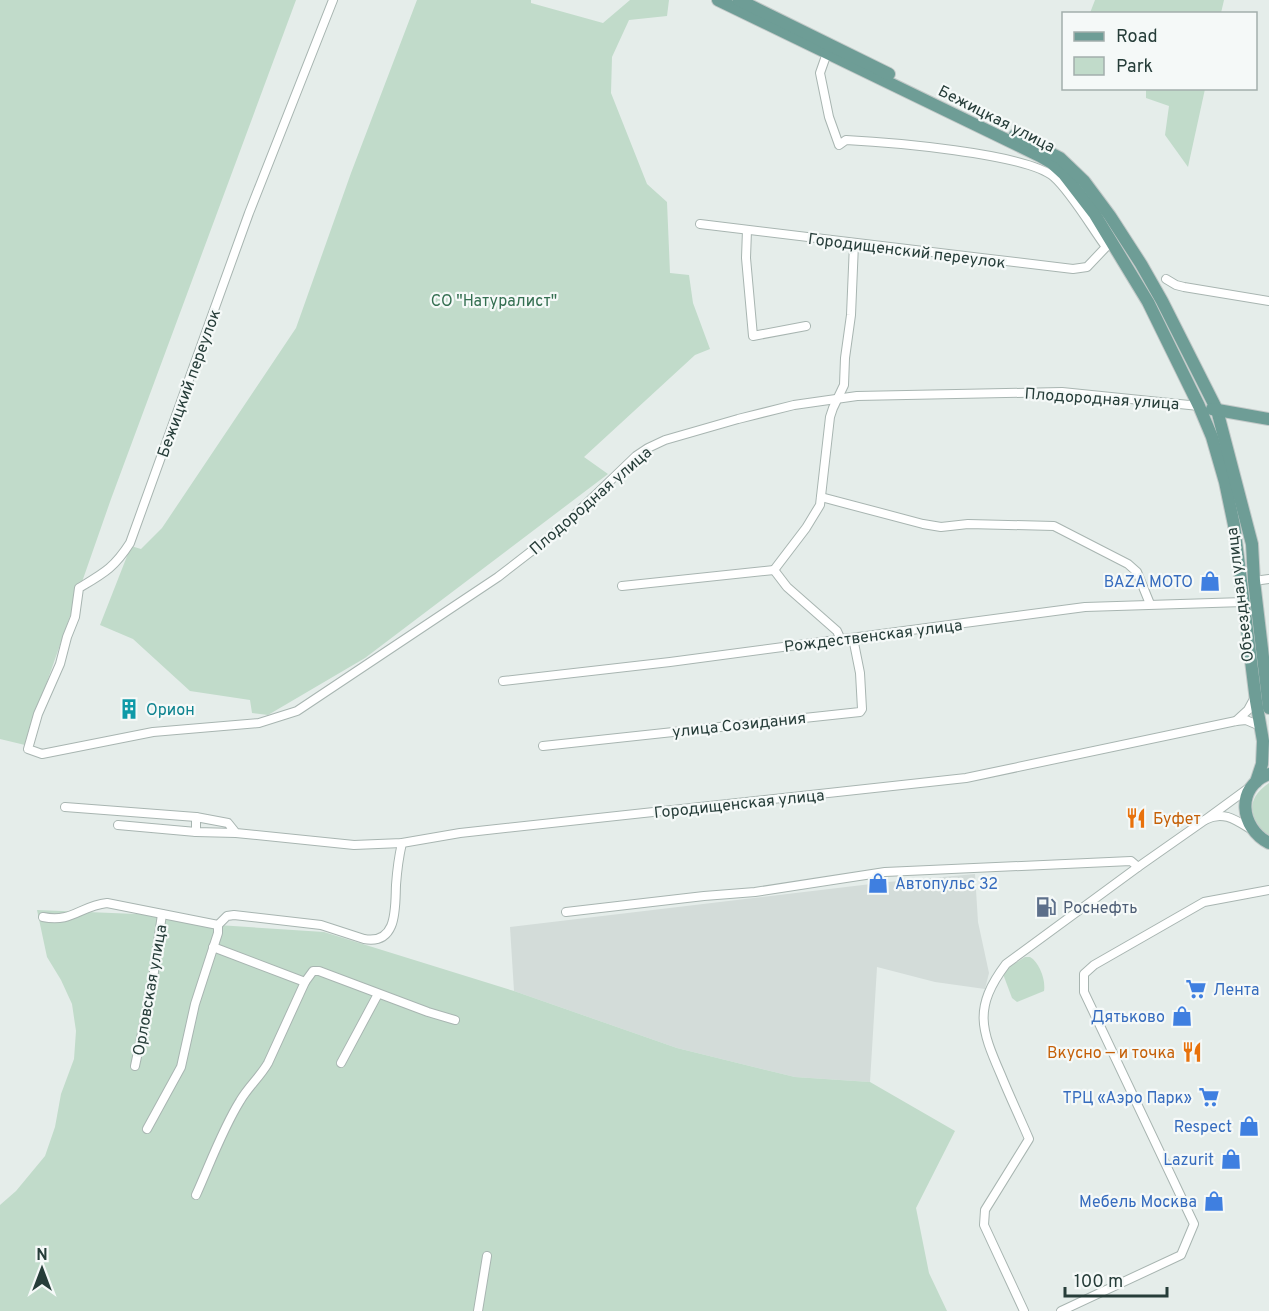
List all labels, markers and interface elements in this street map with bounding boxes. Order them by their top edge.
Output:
legend [1062,12,1257,90]
text: Road [1116,26,1158,49]
text: Park [1116,56,1153,79]
street label: Бежицкая улица [934,82,1058,158]
street label: Городищенский переулок [807,230,1007,274]
park label: СО "Натуралист" [431,292,557,312]
street label: Бежицкий переулок [154,307,226,461]
street label: Плодородная улица [1024,385,1180,415]
street label: Плодородная улица [526,443,656,560]
street label: Объездная улица [1223,526,1259,663]
shop icon: BAZA MOTO [1198,569,1222,593]
place label: BAZA MOTO [1104,573,1193,593]
street label: Рождественская улица [783,616,964,658]
building icon: Орион [117,697,141,721]
place label: Орион [146,701,195,721]
street label: улица Созидания [671,709,807,743]
street label: Городищенская улица [653,786,825,824]
restaurant icon: Буфет [1124,806,1148,830]
place label: Буфет [1153,810,1201,830]
shop icon: Автопульс 32 [866,871,890,895]
place label: Автопульс 32 [895,875,998,895]
fuel station icon: Роснефть [1034,895,1058,919]
place label: Роснефть [1063,899,1138,919]
street label: Орловская улица [130,923,172,1058]
supermarket icon: Лента [1184,977,1208,1001]
place label: Лента [1213,981,1259,1001]
shop icon: Дятьково [1170,1004,1194,1028]
place label: Дятьково [1091,1008,1165,1028]
restaurant icon: Вкусно — и точка [1180,1040,1204,1064]
place label: Вкусно — и точка [1047,1044,1175,1064]
supermarket icon: ТРЦ «Аэро Парк» [1197,1085,1221,1109]
place label: ТРЦ «Аэро Парк» [1063,1089,1192,1109]
shop icon: Respect [1237,1114,1261,1138]
place label: Respect [1174,1118,1232,1138]
shop icon: Lazurit [1219,1147,1243,1171]
place label: Lazurit [1163,1151,1214,1171]
shop icon: Мебель Москва [1202,1189,1226,1213]
place label: Мебель Москва [1079,1193,1197,1213]
north arrow [12,1239,72,1299]
text: N [36,1246,48,1266]
scale bar [1065,1260,1167,1298]
text: 100 m [1074,1271,1123,1294]

